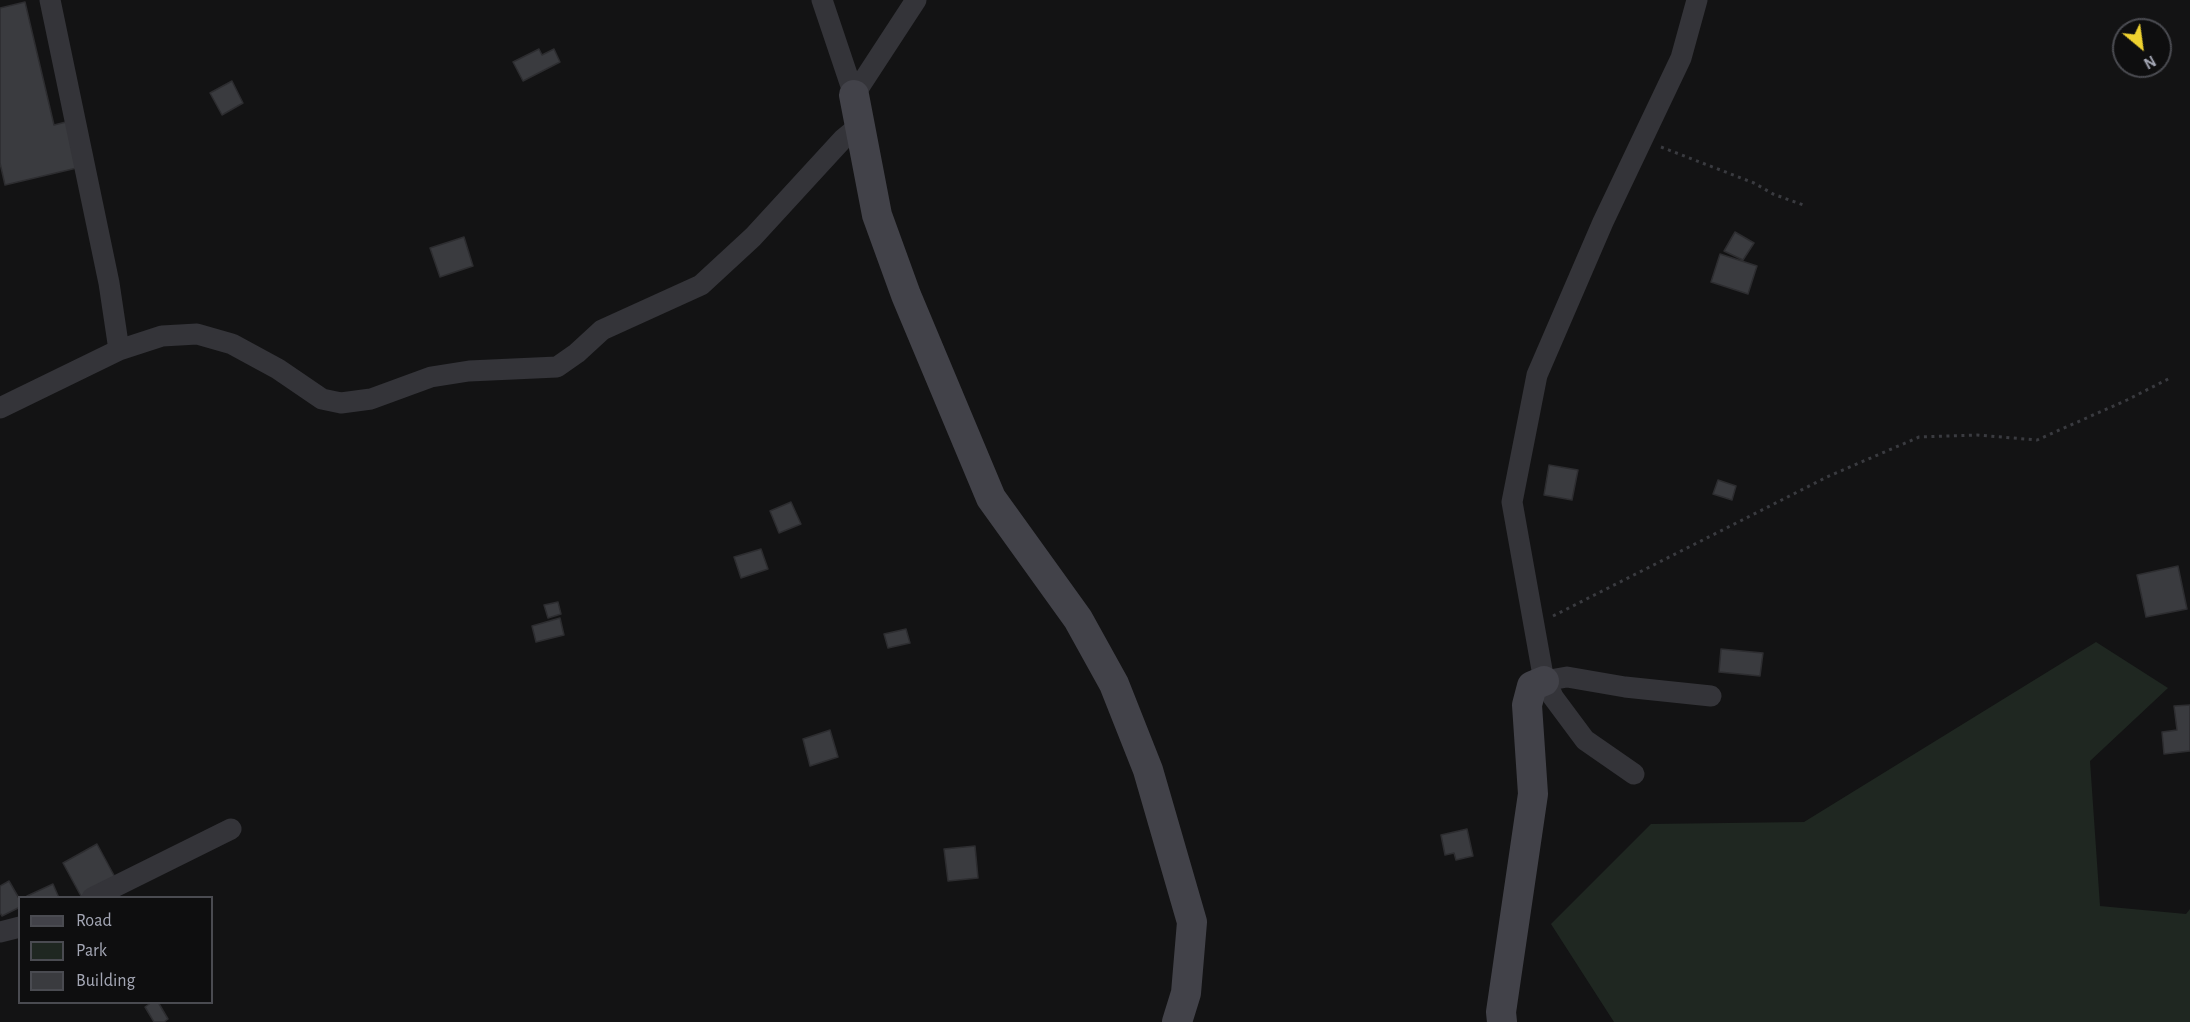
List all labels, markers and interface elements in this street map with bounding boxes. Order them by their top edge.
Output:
north arrow [2112,18,2172,78]
text: N [2141,52,2159,72]
legend [18,896,213,1004]
text: Road [76,912,112,930]
text: Park [76,942,107,960]
text: Building [76,972,135,990]

